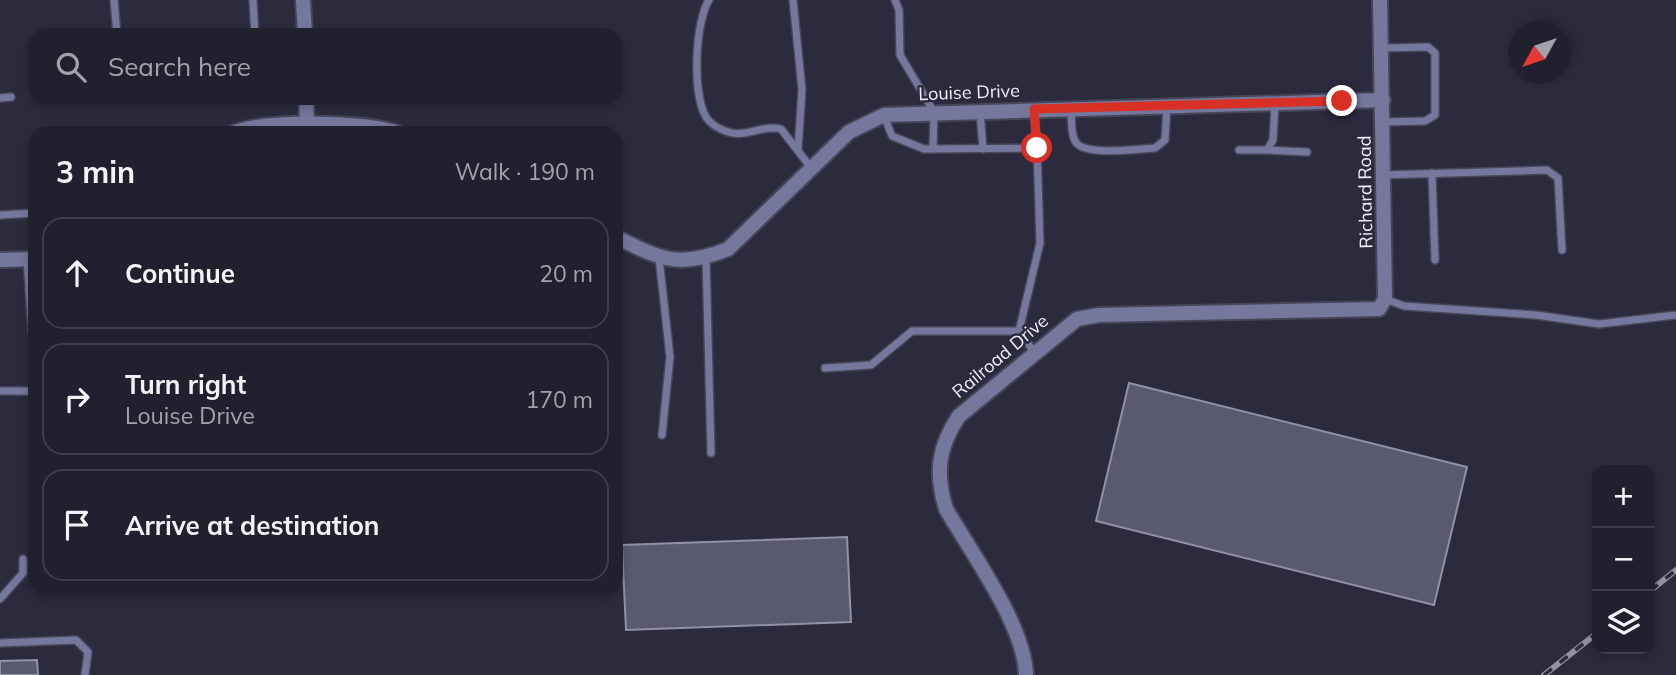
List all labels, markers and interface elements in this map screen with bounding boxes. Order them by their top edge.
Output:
north arrow [1508,21,1571,84]
search box [28,28,623,105]
icon: search [52,48,90,86]
text: Search here [108,50,251,83]
street label: Louise Drive [918,79,1020,105]
route end [1326,85,1357,116]
route start [1021,132,1052,163]
street label: Richard Road [1353,135,1377,249]
text: 3 min [56,153,135,191]
text: Walk · 190 m [455,157,595,186]
icon: ahead [58,254,96,292]
text: Continue [125,257,235,290]
text: 20 m [539,259,593,288]
street label: Railroad Drive [947,309,1053,403]
text: Turn right [125,368,246,401]
icon: right [58,380,96,418]
text: 170 m [525,385,593,414]
text: Louise Drive [125,401,255,430]
map controls [1592,465,1655,654]
button: + [1592,465,1655,528]
icon: arrive [58,506,96,544]
text: Arrive at destination [125,509,380,542]
button: − [1592,528,1655,591]
button: layers [1592,591,1655,654]

